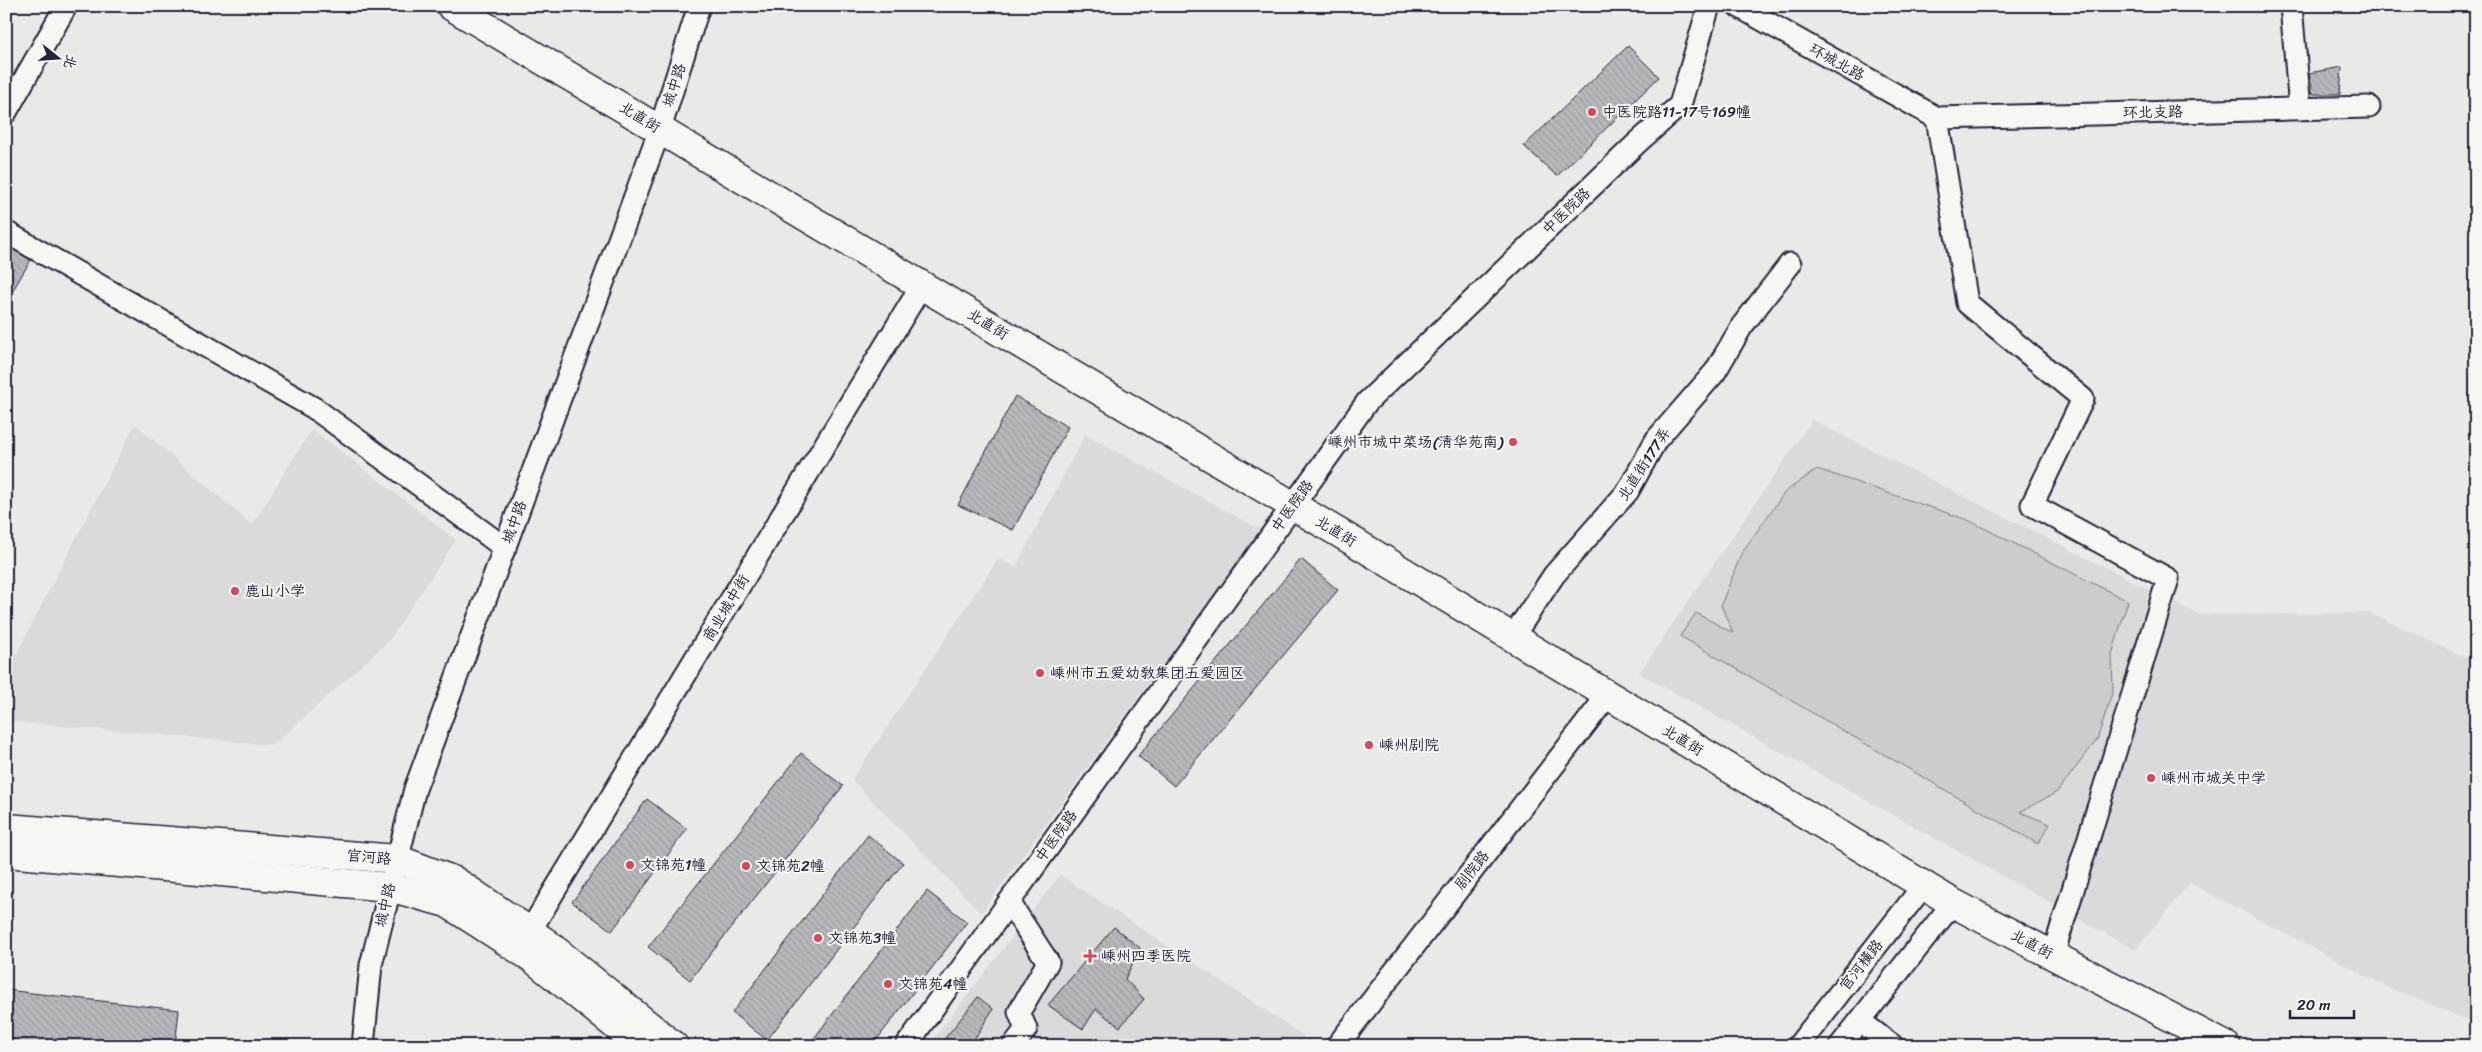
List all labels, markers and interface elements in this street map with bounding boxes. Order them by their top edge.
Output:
north arrow [32,32,82,82]
street label: 环城北路 [1804,36,1870,88]
text: 北 [56,51,84,72]
street label: 城中路 [655,60,693,110]
street label: 北直街 [614,94,666,140]
street label: 环北支路 [2123,98,2183,126]
place label: 中医院路11-17号169幢 [1602,99,1751,125]
marker: 中医院路11-17号169幢 [1586,106,1598,118]
street label: 中医院路 [1535,181,1597,241]
street label: 北直街 [962,301,1014,347]
street label: 北直街177弄 [1610,422,1678,506]
place label: 嵊州市城中菜场(清华苑南) [1327,429,1504,455]
marker: 嵊州市城中菜场(清华苑南) [1507,436,1519,448]
street label: 中医院路 [1264,474,1320,538]
street label: 城中路 [494,496,534,548]
street label: 北直街 [1310,508,1362,554]
street label: 商业城中街 [696,569,756,647]
place label: 鹿山小学 [245,578,305,604]
marker: 鹿山小学 [229,585,241,597]
place label: 嵊州市五爱幼教集团五爱园区 [1050,660,1245,686]
marker: 嵊州市五爱幼教集团五爱园区 [1034,667,1046,679]
street label: 北直街 [1657,717,1709,763]
place label: 嵊州剧院 [1379,732,1439,758]
marker: 嵊州剧院 [1363,739,1375,751]
place label: 嵊州市城关中学 [2161,765,2266,791]
marker: 嵊州市城关中学 [2145,772,2157,784]
street label: 中医院路 [1028,804,1084,868]
street label: 官河路 [345,842,393,872]
street label: 剧院路 [1448,844,1496,896]
place label: 文锦苑1幢 [640,852,706,878]
place label: 文锦苑2幢 [756,853,825,879]
marker: 文锦苑1幢 [624,859,636,871]
marker: 文锦苑2幢 [740,860,752,872]
street label: 城中路 [367,880,403,930]
street label: 北直街 [2006,922,2058,966]
place label: 文锦苑3幢 [828,925,896,951]
marker: 文锦苑3幢 [812,932,824,944]
street label: 官河横路 [1832,933,1890,997]
place label: 嵊州四季医院 [1101,943,1191,969]
marker: 嵊州四季医院 [1083,949,1097,963]
place label: 文锦苑4幢 [898,971,967,997]
marker: 文锦苑4幢 [882,978,894,990]
scale bar [2290,987,2353,1019]
text: 20 m [2297,992,2331,1018]

